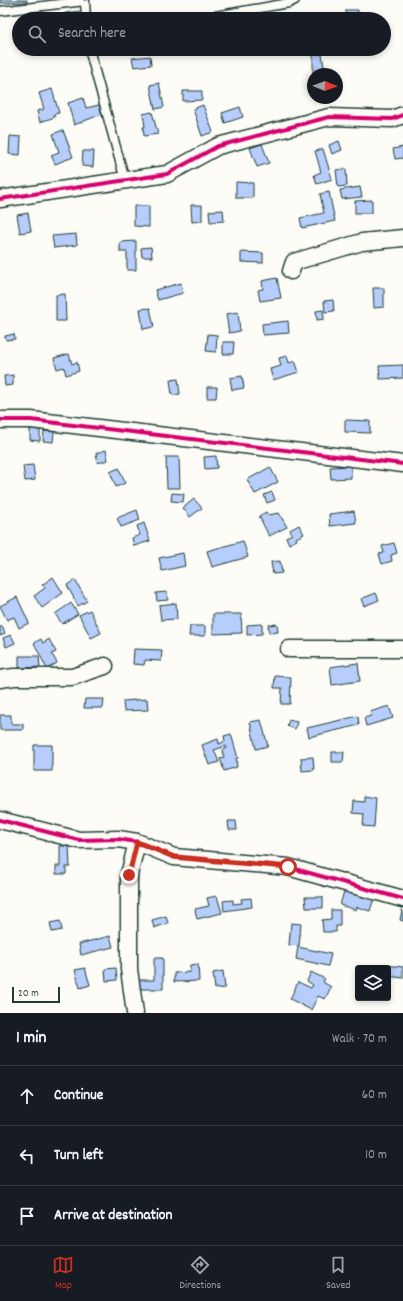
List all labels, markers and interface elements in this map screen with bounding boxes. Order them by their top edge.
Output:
search box [12,12,391,56]
icon: search [26,23,48,45]
text: Search here [58,23,126,45]
north arrow [307,68,343,104]
route start [279,858,297,876]
route end [120,866,138,884]
map controls [355,965,391,1001]
button: layers [355,965,391,1001]
scale bar [12,985,60,1004]
text: 20 m [18,986,39,1002]
text: 1 min [16,1027,46,1051]
text: Walk · 70 m [332,1030,387,1049]
icon: ahead [16,1085,38,1107]
text: Continue [54,1085,103,1107]
text: 60 m [362,1086,387,1105]
icon: left [16,1145,38,1167]
text: Turn left [54,1145,103,1167]
text: 10 m [365,1146,387,1165]
icon: arrive [16,1205,38,1227]
text: Arrive at destination [54,1205,172,1227]
tab: Map [52,1254,74,1294]
tab: Directions [179,1254,221,1294]
tab: Saved [326,1254,351,1294]

